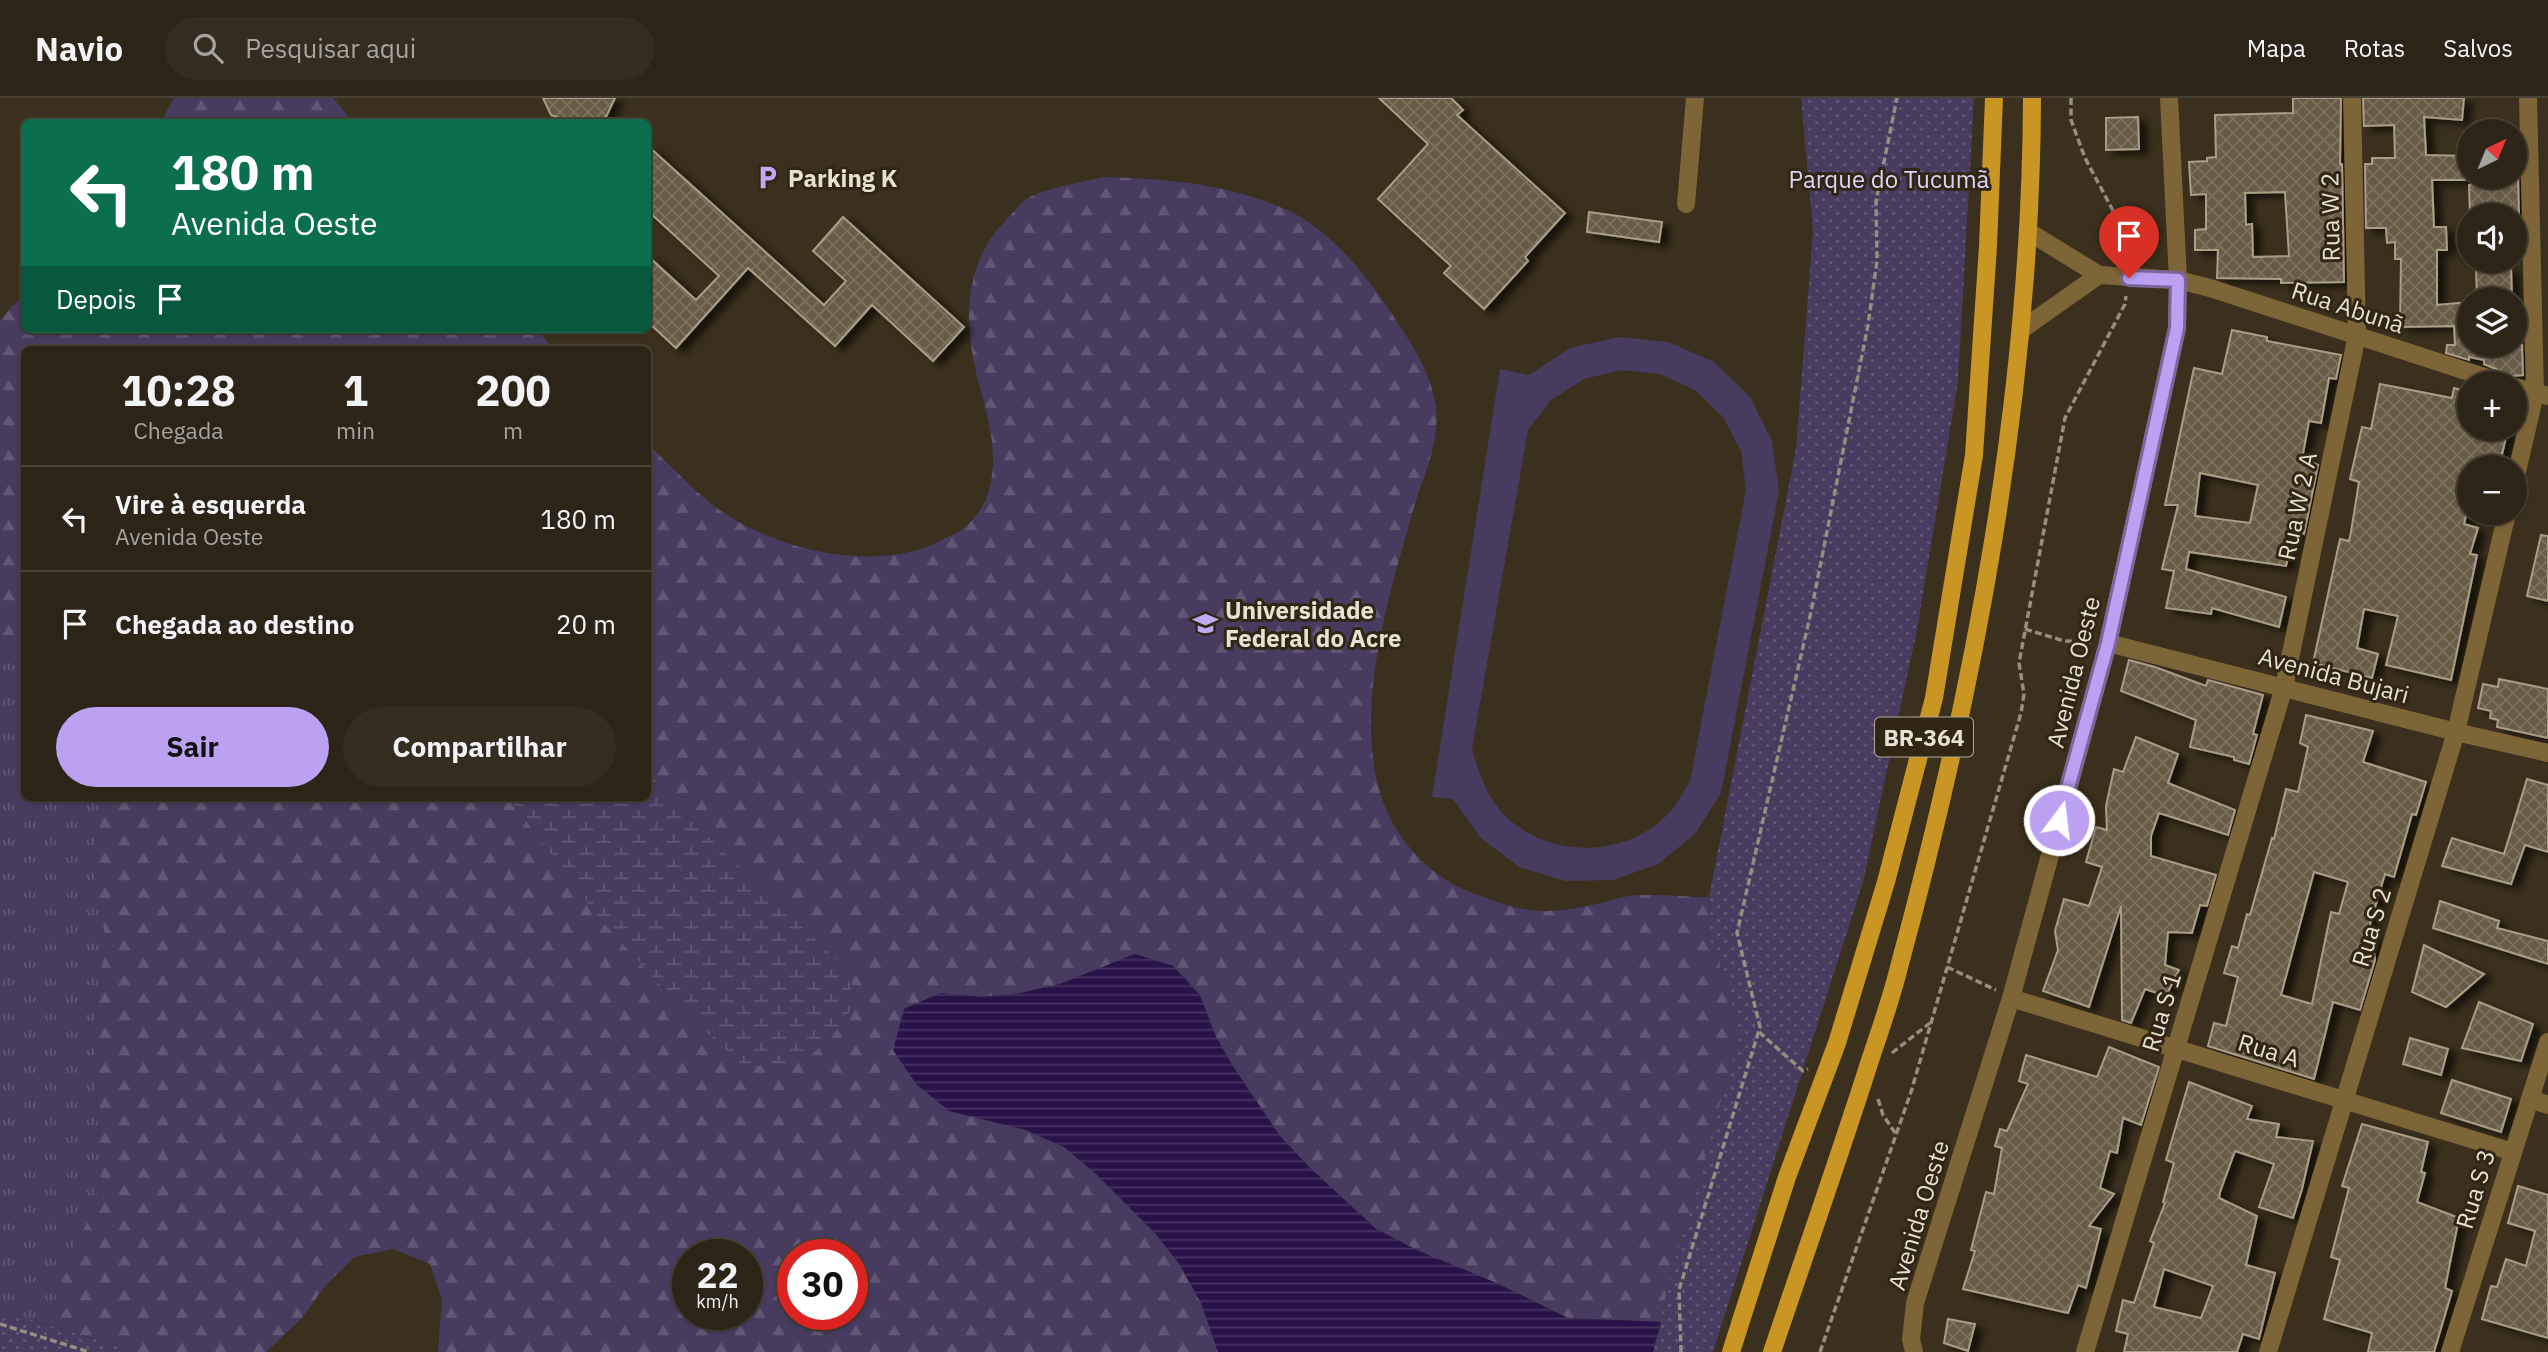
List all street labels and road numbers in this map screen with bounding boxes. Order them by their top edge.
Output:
street label: Rua W 2 [2313,172,2347,262]
street label: Rua Abunã [2287,274,2409,340]
street label: Rua W 2 A [2270,449,2324,563]
street label: Avenida Oeste [2039,593,2107,751]
street label: Avenida Bujari [2255,640,2413,710]
road number: BR-364 [1875,718,1973,757]
street label: Rua S 2 [2344,883,2398,971]
street label: Rua S 1 [2134,968,2188,1056]
street label: Rua A [2234,1026,2304,1074]
street label: Avenida Oeste [1880,1136,1956,1294]
street label: Rua S 3 [2448,1145,2502,1233]

